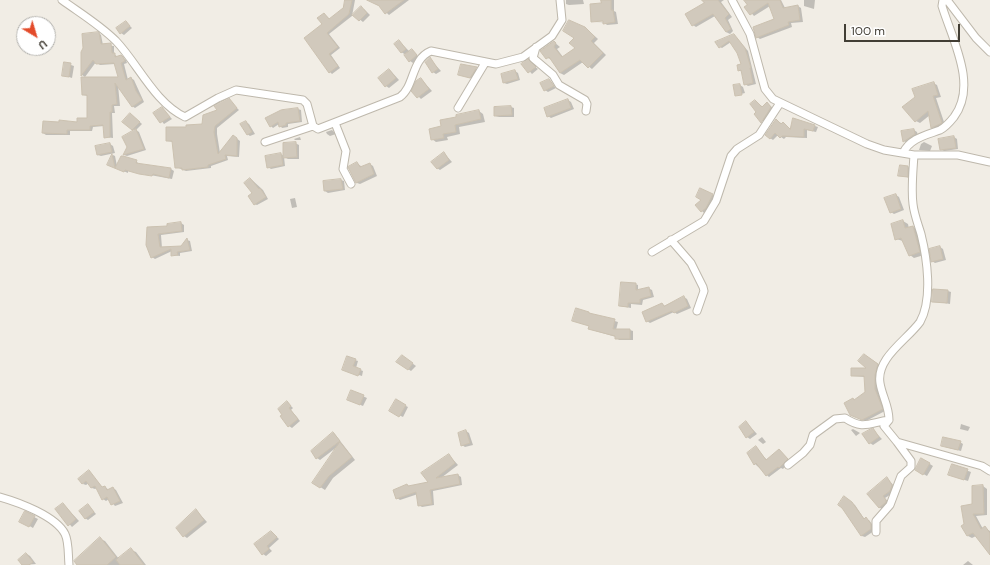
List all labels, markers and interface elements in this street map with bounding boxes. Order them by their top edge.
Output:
north arrow [16,16,56,56]
scale bar [846,16,962,42]
text: 100 m [851,23,885,39]
text: U [35,37,50,53]

